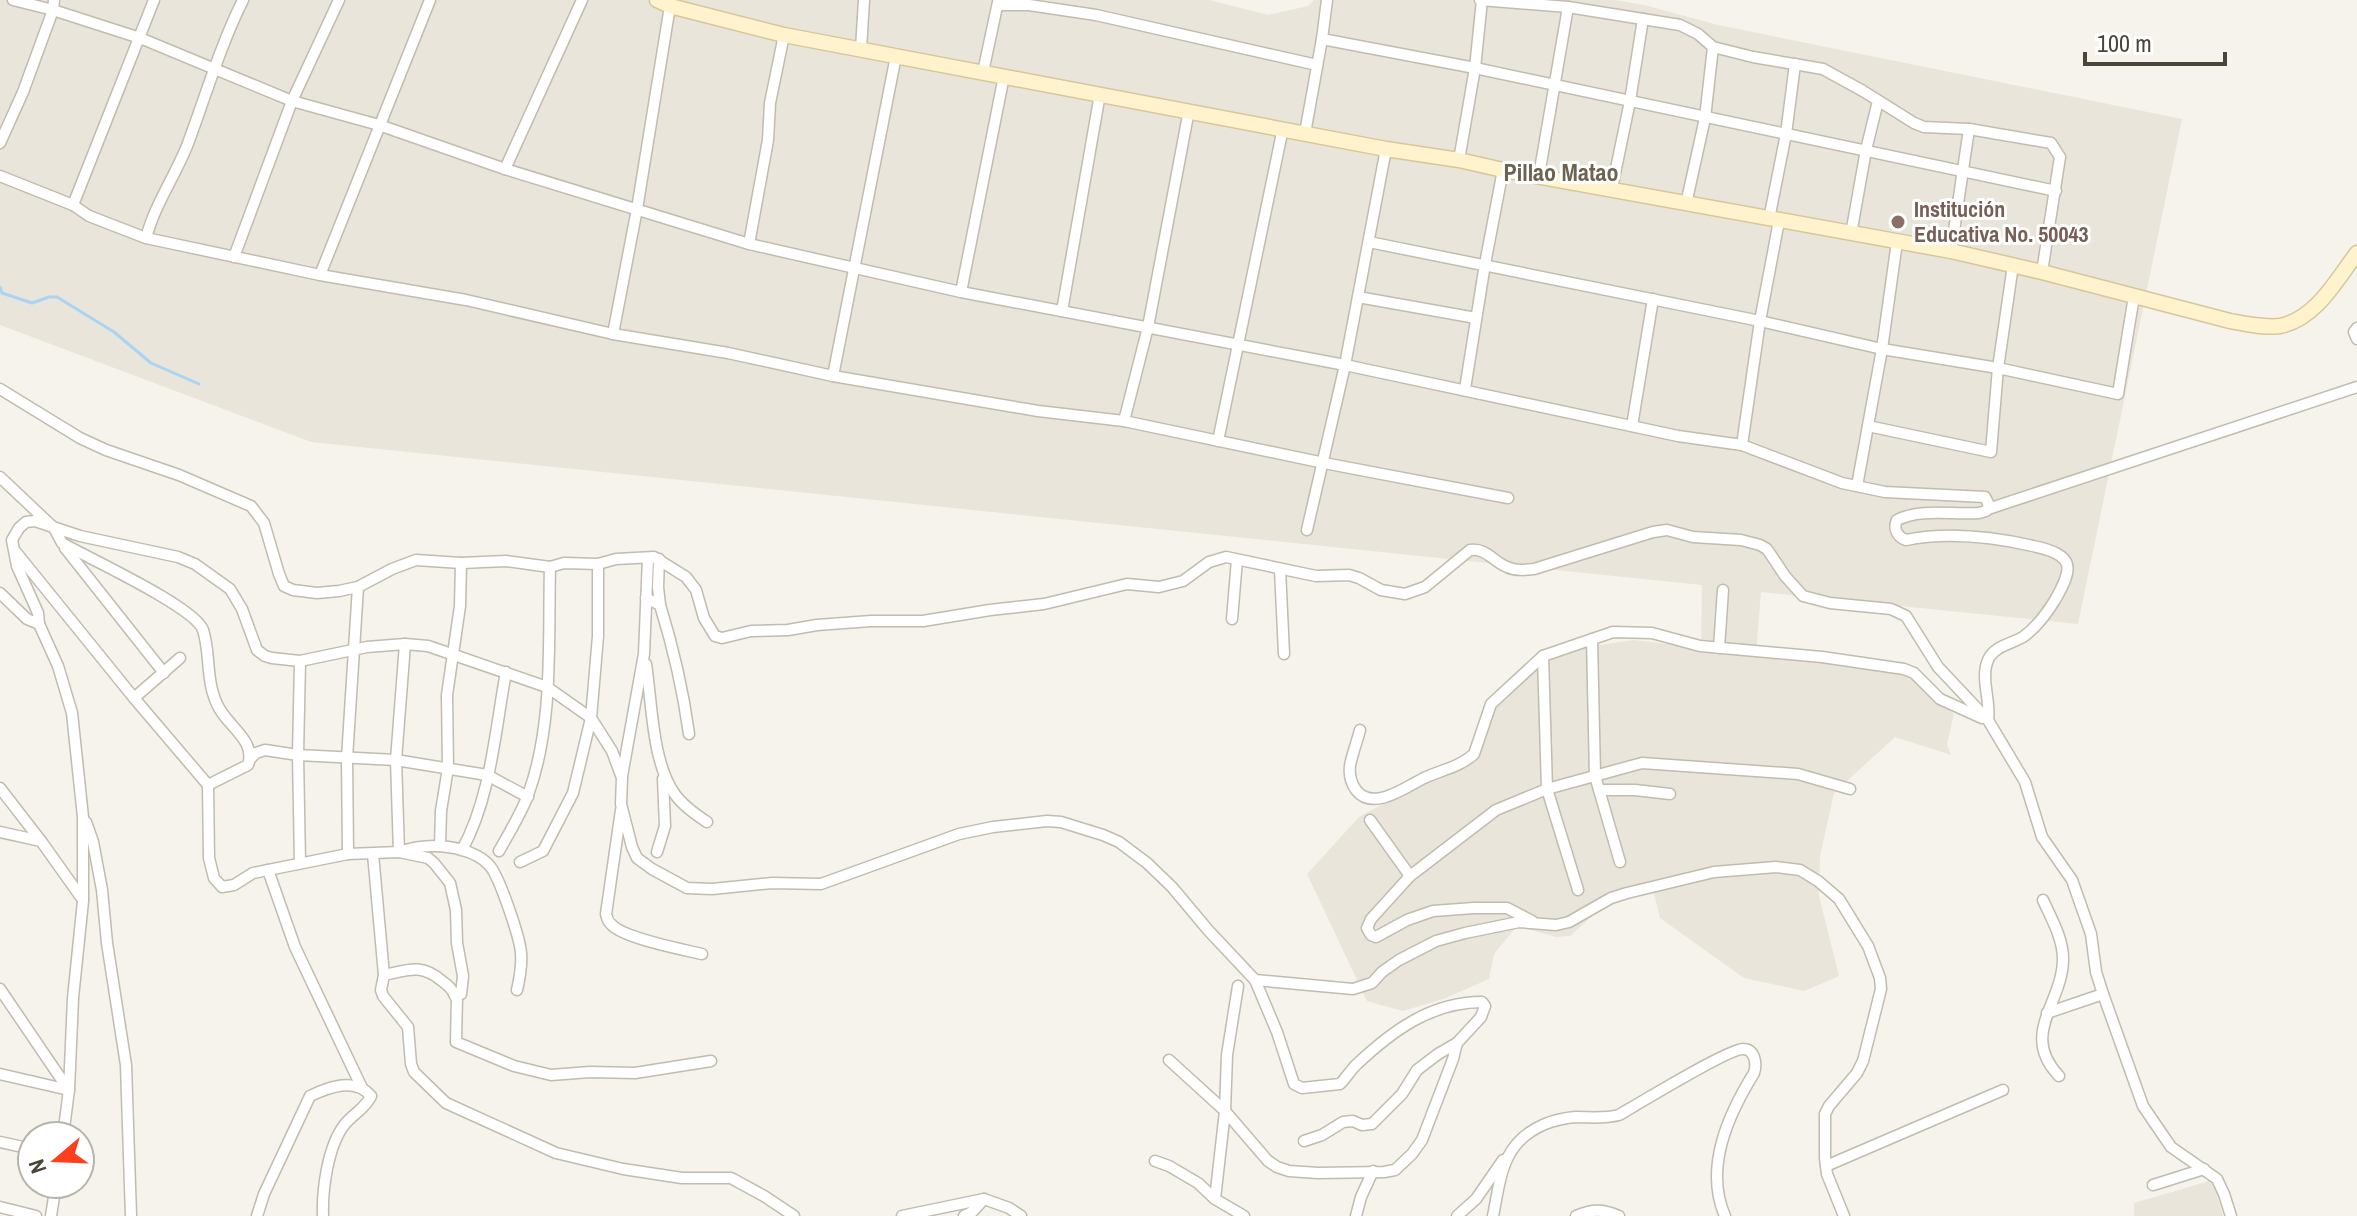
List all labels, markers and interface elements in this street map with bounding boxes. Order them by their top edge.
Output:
scale bar [2085,16,2225,66]
text: 100 m [2097,27,2152,59]
district label: Pillao Matao [1504,156,1618,188]
place label: Institución Educativa No. 50043 [1914,194,2088,249]
marker: Institución Educativa No. 50043 [1889,213,1907,231]
north arrow [16,1120,96,1200]
text: N [21,1155,53,1178]

